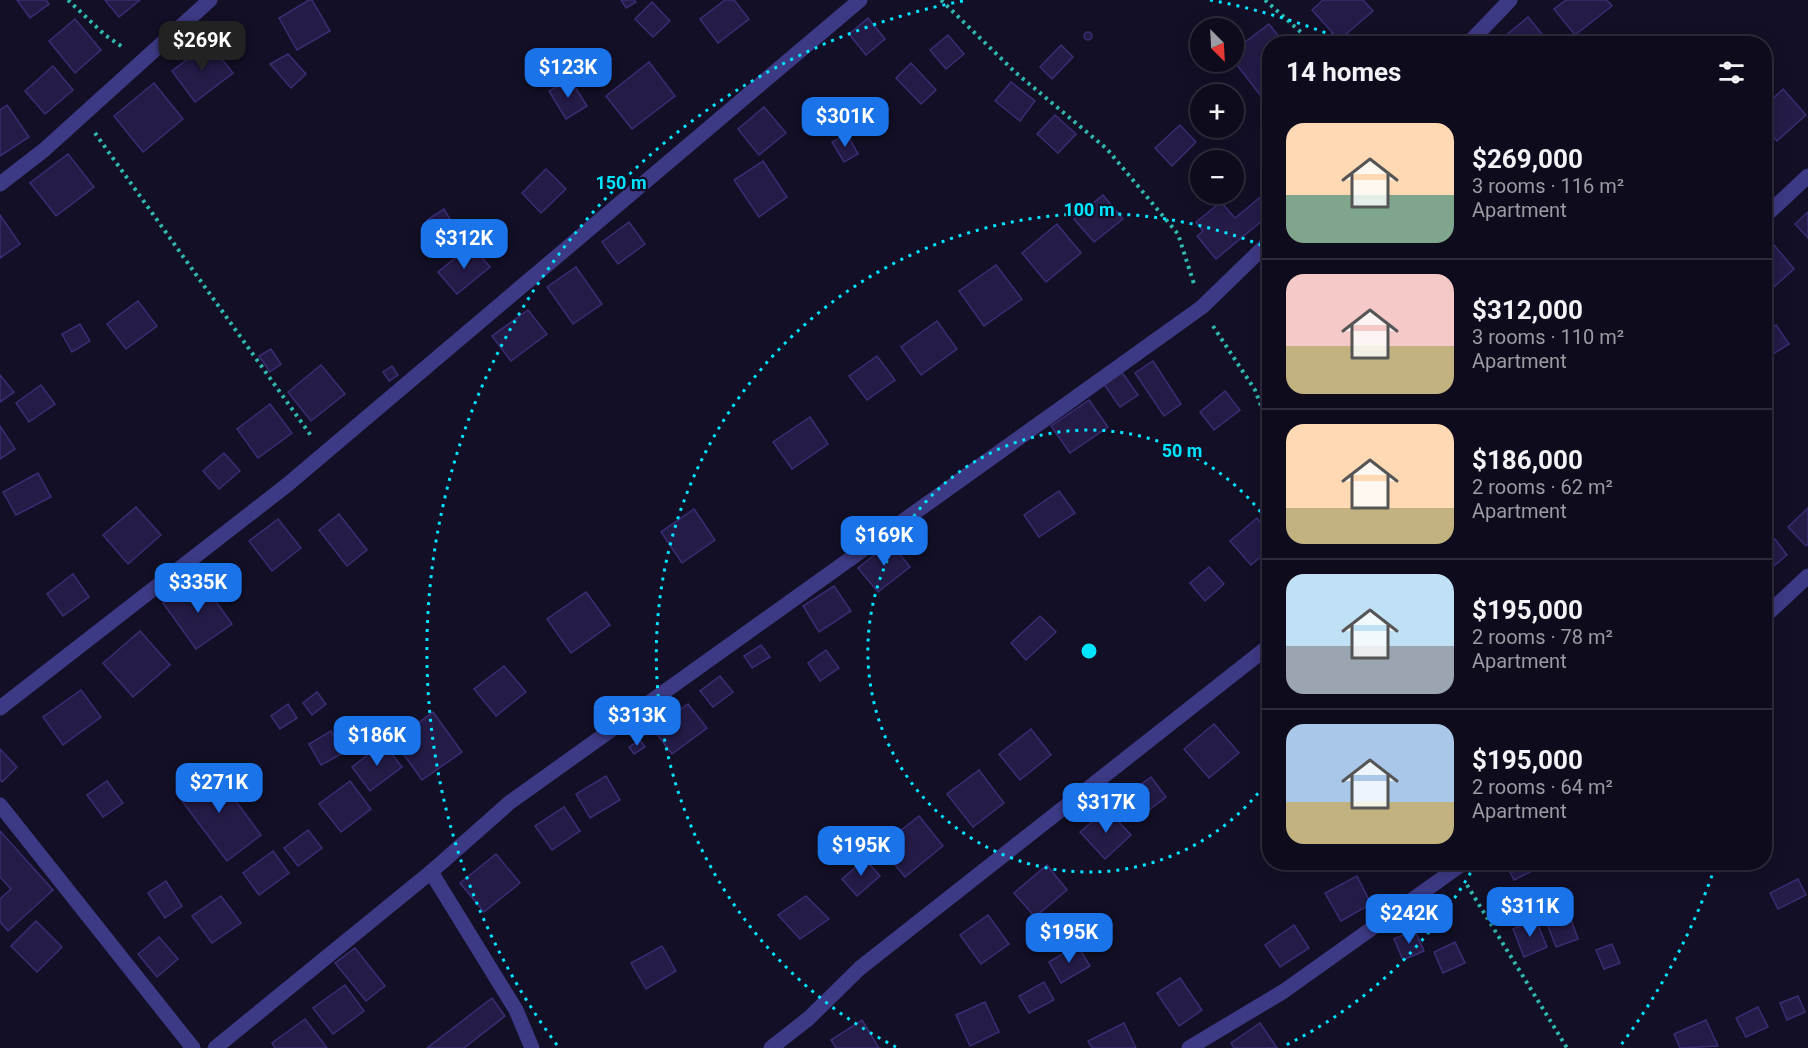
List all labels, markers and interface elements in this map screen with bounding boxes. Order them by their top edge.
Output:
north arrow [1190,18,1244,72]
map controls [1190,18,1244,204]
pin: $269K [160,21,244,72]
text: $269K [173,28,231,52]
pin: $123K [526,48,610,99]
text: $123K [539,55,597,79]
icon: filters [1715,56,1748,89]
text: 14 homes [1286,57,1401,87]
button: + [1190,84,1244,138]
pin: $301K [803,97,887,148]
text: $301K [816,104,874,128]
text: $269,000 [1472,144,1583,174]
icon: home [1334,147,1406,219]
button: − [1190,150,1244,204]
text: 150 m [595,172,647,193]
text: 3 rooms · 116 m² [1472,174,1624,198]
text: Apartment [1472,198,1567,222]
text: 100 m [1063,199,1115,220]
pin: $312K [422,219,506,270]
text: $312K [435,226,493,250]
text: $312,000 [1472,295,1583,325]
icon: home [1334,298,1406,370]
text: 3 rooms · 110 m² [1472,325,1624,349]
text: Apartment [1472,349,1567,373]
text: 50 m [1162,440,1202,461]
text: $186,000 [1472,445,1583,475]
icon: home [1334,448,1406,520]
text: 2 rooms · 62 m² [1472,475,1613,499]
text: Apartment [1472,499,1567,523]
pin: $169K [842,516,926,567]
text: $169K [855,523,913,547]
pin: $335K [156,563,240,614]
text: $335K [169,570,227,594]
text: $195,000 [1472,595,1583,625]
icon: home [1334,598,1406,670]
text: 2 rooms · 78 m² [1472,625,1613,649]
centre of rings [1079,641,1099,661]
text: Apartment [1472,649,1567,673]
pin: $313K [595,696,679,747]
text: $313K [608,703,666,727]
pin: $186K [335,716,419,767]
text: $186K [348,723,406,747]
text: $195,000 [1472,745,1583,775]
icon: home [1334,748,1406,820]
pin: $271K [177,763,261,814]
text: $271K [190,770,248,794]
text: 2 rooms · 64 m² [1472,775,1613,799]
pin: $317K [1064,783,1148,834]
text: $317K [1077,790,1135,814]
text: Apartment [1472,799,1567,823]
pin: $195K [819,826,903,877]
text: $195K [832,833,890,857]
pin: $311K [1488,887,1572,938]
pin: $242K [1367,894,1451,945]
text: $311K [1501,894,1559,918]
text: $242K [1380,901,1438,925]
pin: $195K [1027,913,1111,964]
text: $195K [1040,920,1098,944]

